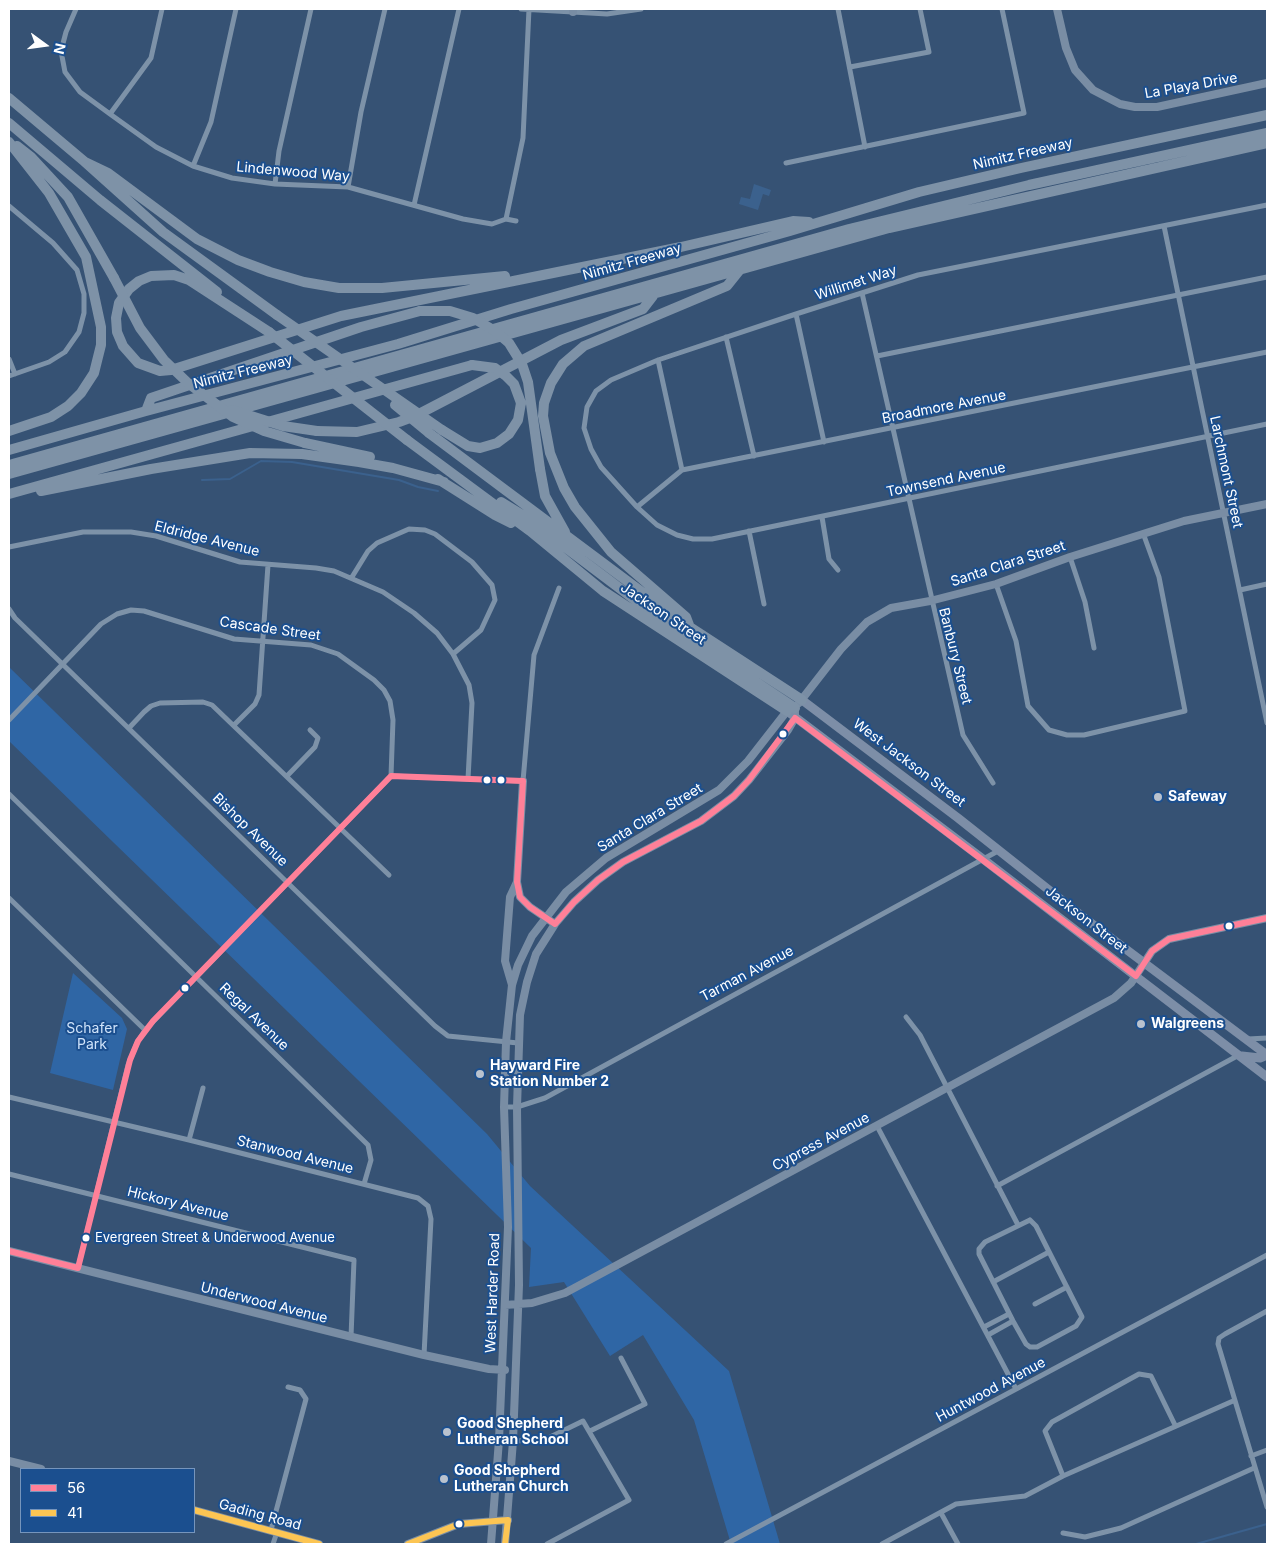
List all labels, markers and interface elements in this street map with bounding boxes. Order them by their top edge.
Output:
north arrow [20,20,70,70]
text: N [51,42,70,56]
street label: La Playa Drive [1143,70,1239,102]
street label: Nimitz Freeway [972,134,1074,174]
street label: Lindenwood Way [236,159,350,185]
street label: Nimitz Freeway [581,240,683,284]
street label: Willimet Way [813,262,899,304]
street label: Nimitz Freeway [192,352,294,392]
street label: Broadmore Avenue [880,387,1008,427]
street label: Larchmont Street [1206,414,1246,530]
street label: Townsend Avenue [885,459,1007,501]
street label: Eldridge Avenue [153,518,261,560]
street label: Santa Clara Street [949,538,1067,590]
street label: Jackson Street [617,579,709,649]
street label: Banbury Street [935,606,975,706]
street label: Cascade Street [219,614,321,644]
street label: West Jackson Street [850,715,968,811]
unlabelled marker [778,729,788,739]
unlabelled marker [482,775,492,785]
unlabelled marker [496,775,506,785]
street label: Santa Clara Street [594,780,706,856]
place label: Safeway [1168,789,1227,805]
street label: Bishop Avenue [209,790,291,870]
marker: Safeway [1152,791,1164,803]
street label: Jackson Street [1042,883,1130,957]
unlabelled marker [1224,921,1234,931]
street label: Tarman Avenue [698,942,796,1006]
street label: Regal Avenue [216,980,292,1054]
unlabelled marker [180,983,190,993]
place label: Walgreens [1151,1016,1224,1032]
marker: Walgreens [1135,1018,1147,1030]
park label: Schafer Park [66,1021,118,1054]
place label: Hayward Fire Station Number 2 [490,1058,609,1090]
marker: Hayward Fire Station Number 2 [474,1068,486,1080]
street label: Cypress Avenue [769,1109,873,1175]
street label: Stanwood Avenue [235,1132,355,1178]
street label: Hickory Avenue [125,1183,231,1225]
place label: Evergreen Street & Underwood Avenue [95,1230,335,1246]
marker: Evergreen Street & Underwood Avenue [81,1233,91,1243]
street label: West Harder Road [483,1233,503,1353]
street label: Underwood Avenue [199,1279,329,1327]
street label: Huntwood Avenue [933,1354,1049,1426]
place label: Good Shepherd Lutheran School [457,1416,569,1448]
marker: Good Shepherd Lutheran School [441,1426,453,1438]
place label: Good Shepherd Lutheran Church [454,1463,569,1495]
legend [20,1468,195,1533]
marker: Good Shepherd Lutheran Church [438,1473,450,1485]
text: 56 [67,1478,85,1497]
street label: Gading Road [217,1496,303,1534]
text: 41 [67,1503,83,1522]
unlabelled marker [454,1519,464,1529]

